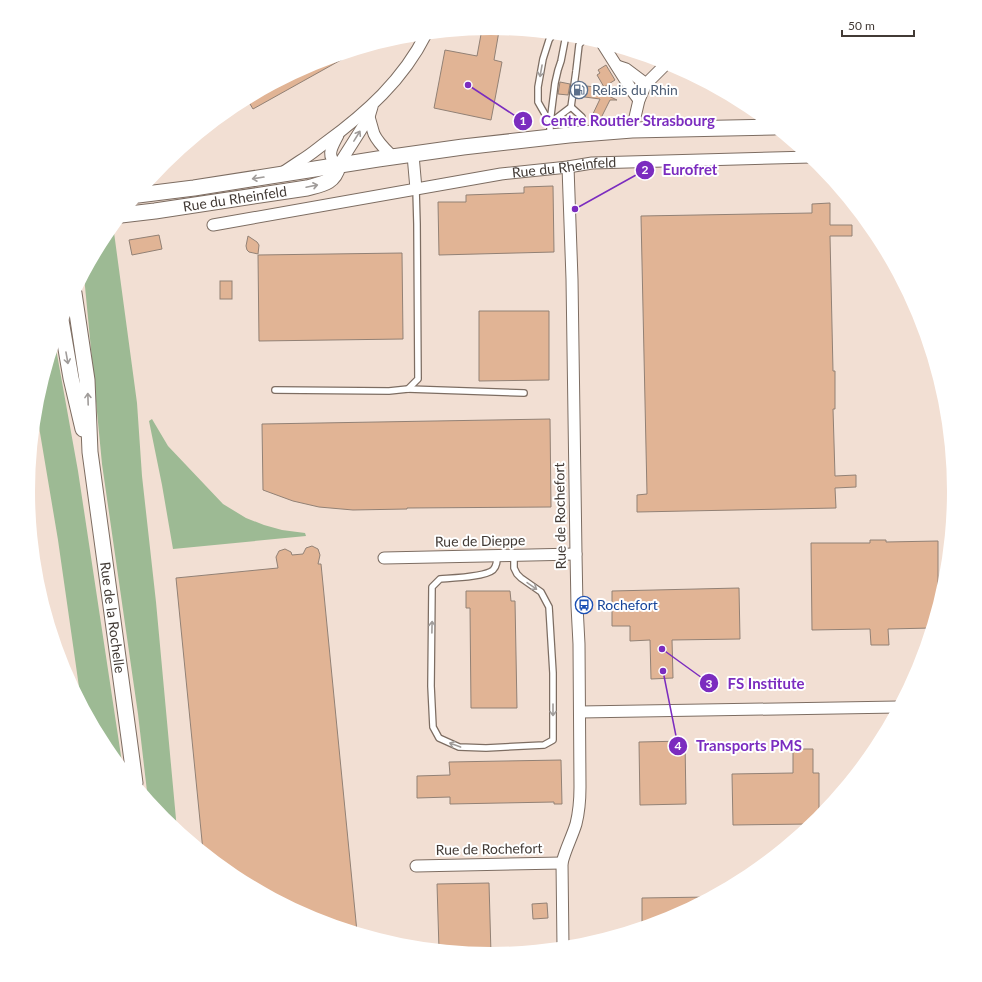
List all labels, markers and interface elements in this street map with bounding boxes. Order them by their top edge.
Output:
scale bar [842,12,914,38]
text: 50 m [848,18,875,33]
one-way arrow [537,64,545,77]
fuel station icon: Relais du Rhin [569,80,589,100]
place label: Relais du Rhin [592,81,678,98]
callout: Centre Routier Strasbourg [513,107,723,134]
text: Centre Routier Strasbourg [541,111,715,129]
text: 1 [520,113,527,128]
one-way arrow [352,131,361,142]
street label: Rue du Rheinfeld [511,153,616,181]
callout: Eurofret [635,156,725,183]
text: Eurofret [663,160,718,178]
text: 2 [642,162,649,177]
one-way arrow [252,174,265,182]
street label: Rue du Rheinfeld [182,182,288,215]
one-way arrow [305,182,318,190]
one-way arrow [64,352,72,365]
one-way arrow [84,393,92,406]
street label: Rue de Rochefort [550,462,569,570]
street label: Rue de Dieppe [435,531,525,550]
street label: Rue de la Rochelle [97,561,129,674]
one-way arrow [527,582,538,590]
bus stop icon: Rochefort [574,595,594,615]
place label: Rochefort [597,596,658,613]
one-way arrow [428,621,436,634]
callout: FS Institute [699,670,812,697]
text: FS Institute [728,674,804,692]
text: 3 [706,676,713,691]
one-way arrow [549,703,557,716]
callout: Transports PMS [668,732,810,759]
text: Transports PMS [696,736,802,754]
text: 4 [675,738,682,753]
one-way arrow [448,741,461,748]
street label: Rue de Rochefort [435,839,543,858]

